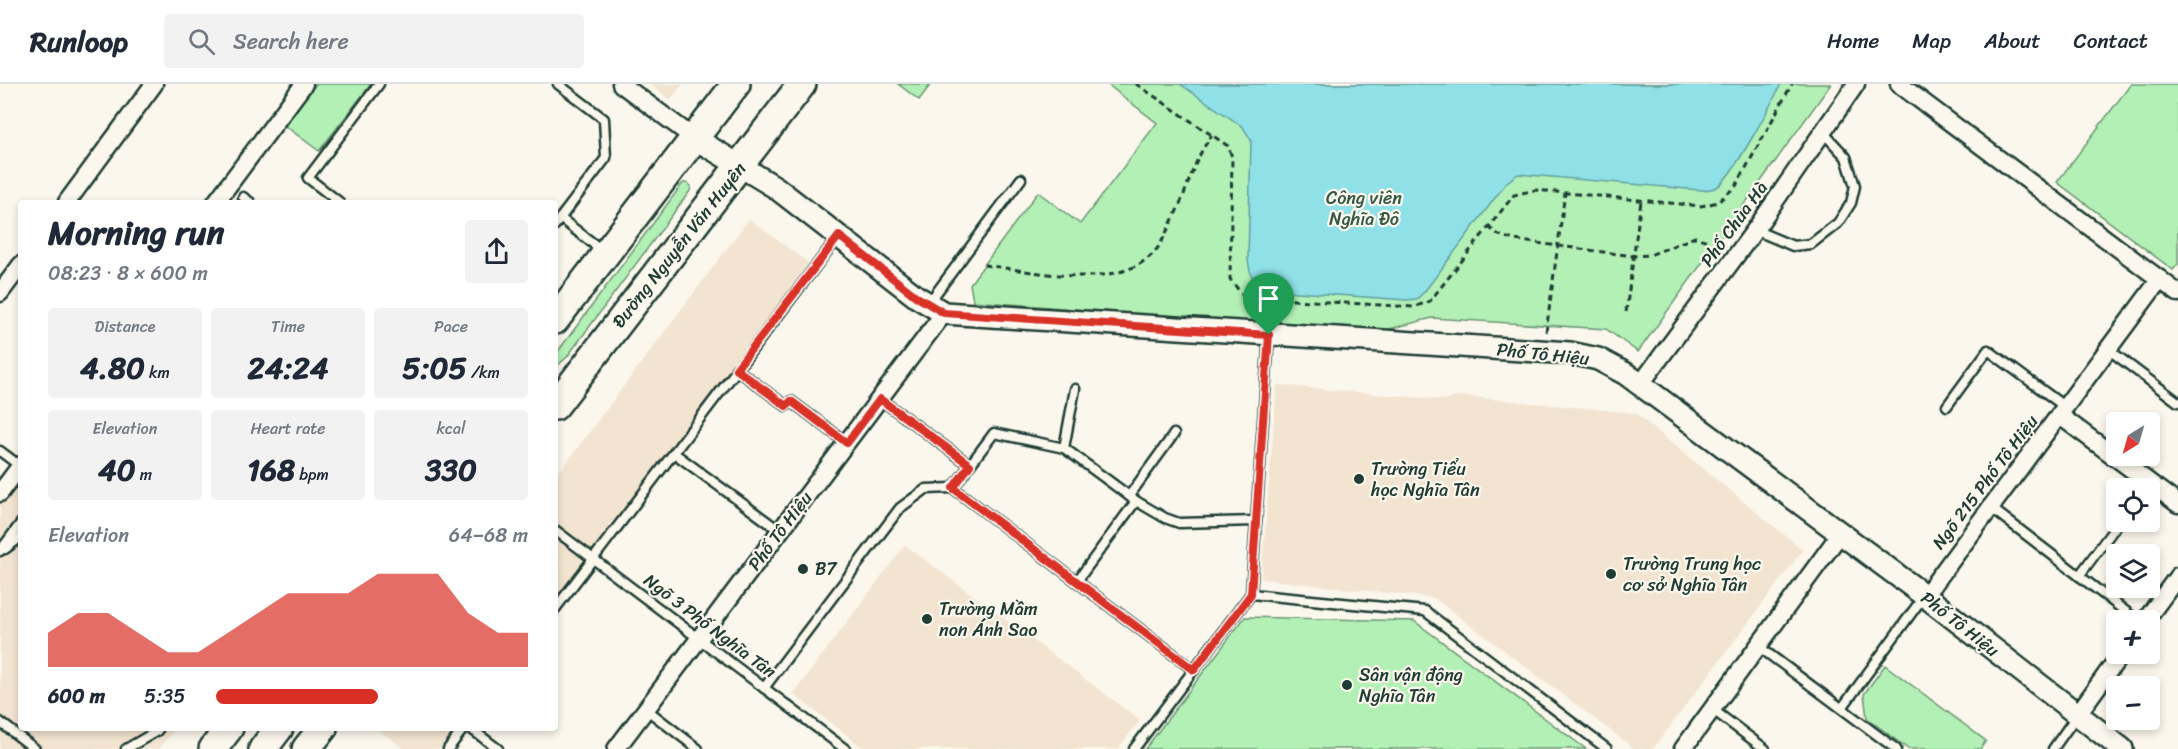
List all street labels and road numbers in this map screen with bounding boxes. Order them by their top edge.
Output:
street label: Đường Nguyễn Văn Huyên [604,155,754,335]
street label: Phố Chùa Hà [1692,174,1776,274]
street label: Phố Tô Hiệu [1495,333,1591,375]
street label: Ngõ 215 Phố Tô Hiệu [1923,407,2047,556]
street label: Phố Tô Hiệu [739,484,821,578]
street label: Ngõ 3 Phố Nghĩa Tân [636,565,784,687]
street label: Phố Tô Hiệu [1914,583,2007,665]

